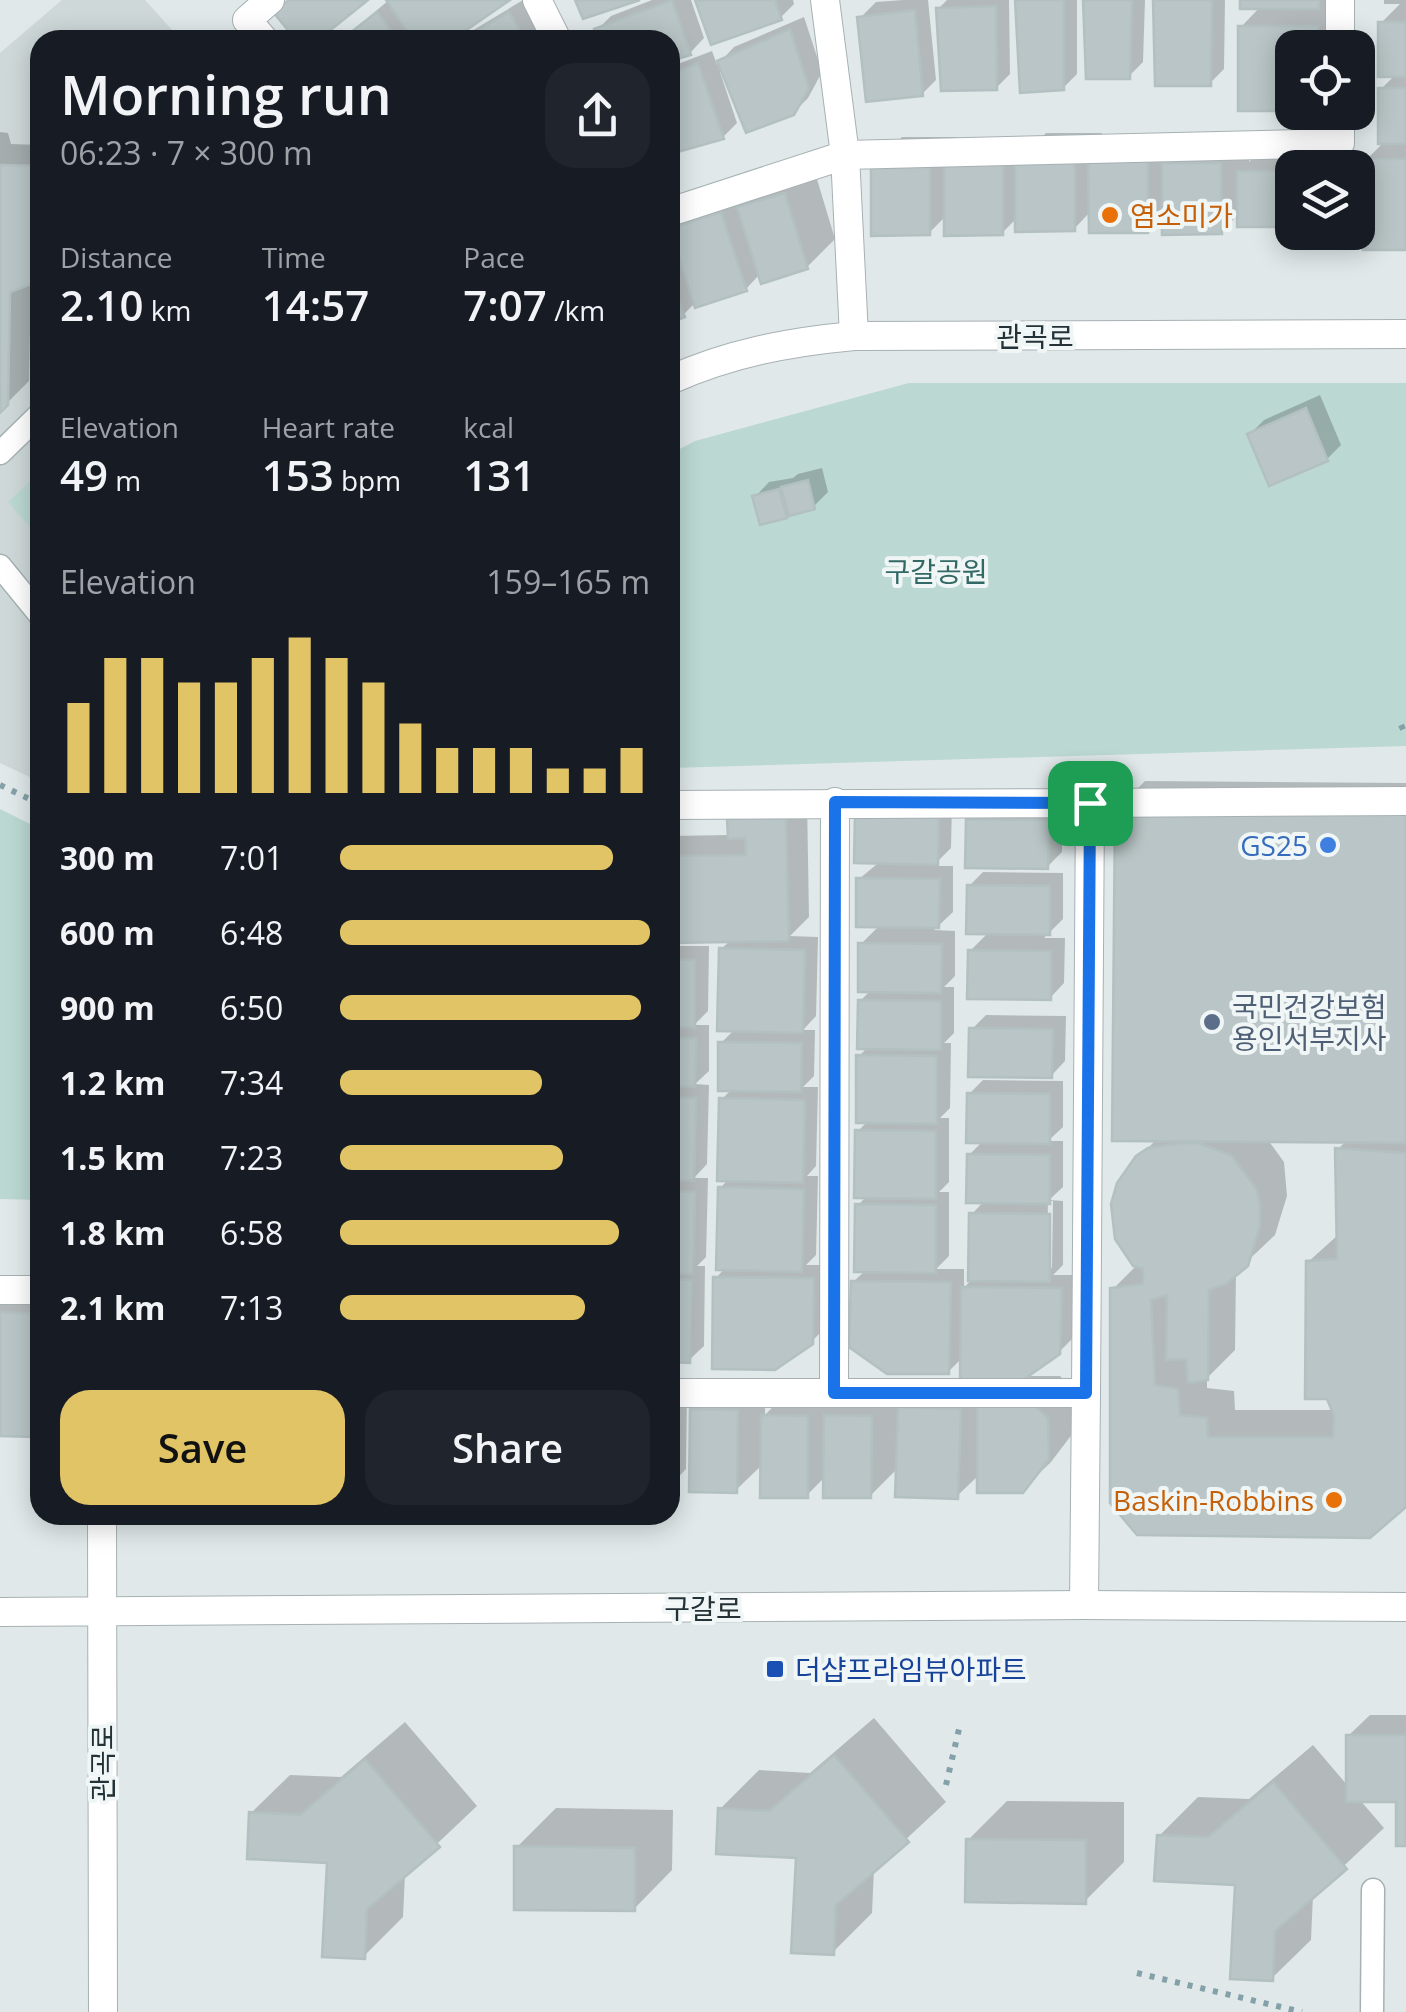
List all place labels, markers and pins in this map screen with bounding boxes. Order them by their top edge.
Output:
place label: 염소미가 [1130,196,1233,234]
marker: 염소미가 [1099,204,1121,226]
pin [1048,761,1133,846]
place label: GS25 [1240,826,1308,864]
marker: GS25 [1317,834,1339,856]
place label: 국민건강보험 용인서부지사 [1232,987,1387,1057]
marker: 국민건강보험 용인서부지사 [1201,1011,1223,1033]
place label: Baskin-Robbins [1113,1481,1314,1519]
marker: Baskin-Robbins [1323,1489,1345,1511]
place label: 더샵프라임뷰아파트 [795,1650,1027,1688]
marker: 더샵프라임뷰아파트 [764,1658,786,1680]

